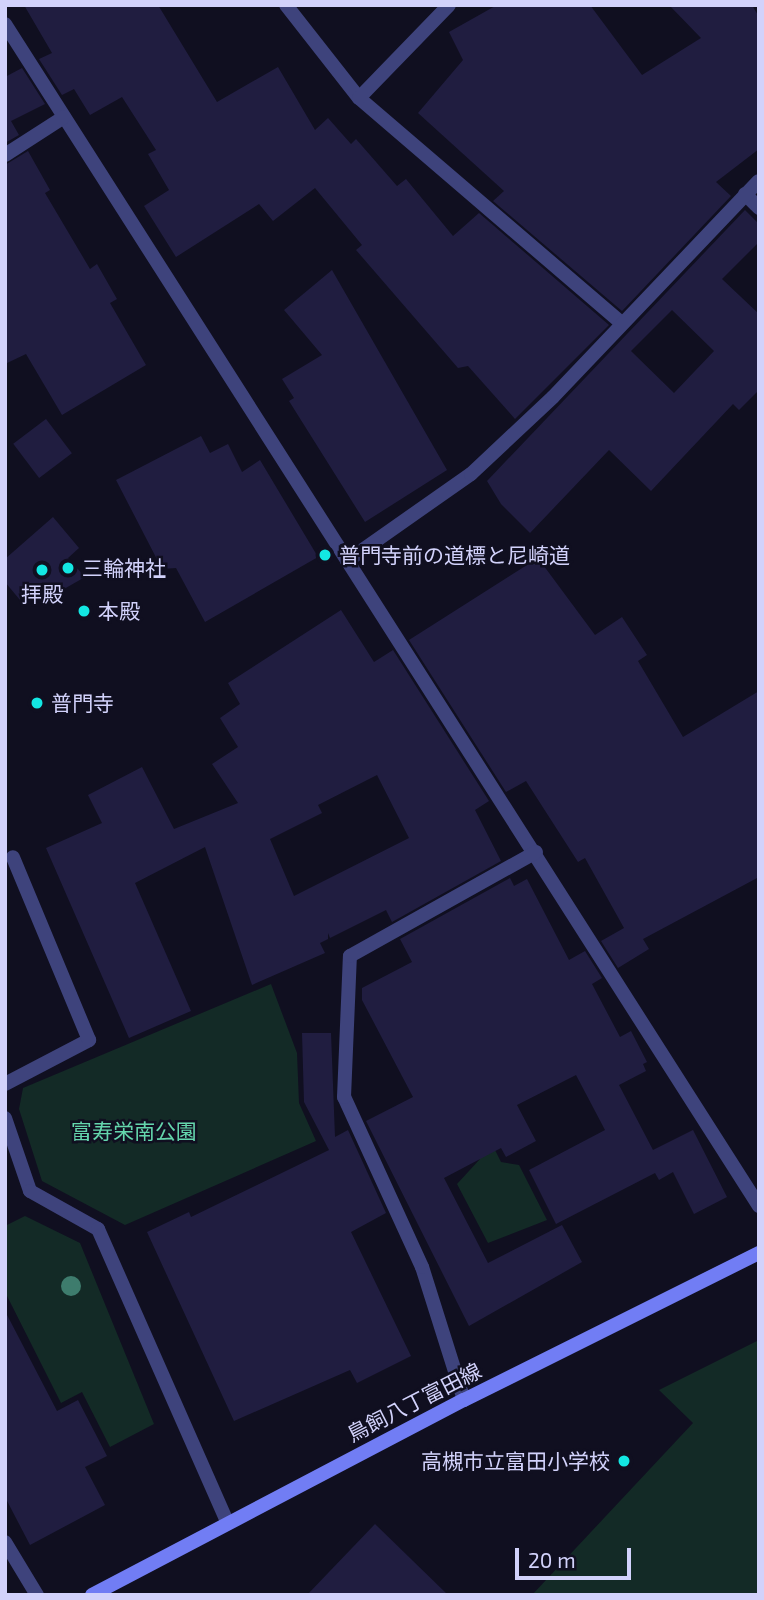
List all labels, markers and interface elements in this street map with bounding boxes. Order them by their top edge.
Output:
place label: 普門寺前の道標と尼崎道 [339,542,570,568]
marker: 普門寺前の道標と尼崎道 [317,547,333,563]
place label: 三輪神社 [82,555,166,581]
marker: 三輪神社 [60,560,76,576]
marker: 拝殿 [34,562,50,578]
place label: 拝殿 [21,581,63,607]
place label: 本殿 [98,598,140,624]
marker: 本殿 [76,603,92,619]
place label: 普門寺 [51,690,114,716]
marker: 普門寺 [29,695,45,711]
park label: 富寿栄南公園 [71,1118,197,1144]
street label: 鳥飼八丁富田線 [343,1357,485,1447]
place label: 高槻市立富田小学校 [421,1448,610,1474]
marker: 高槻市立富田小学校 [616,1453,632,1469]
scale bar [519,1534,634,1578]
text: 20 m [528,1547,576,1572]

